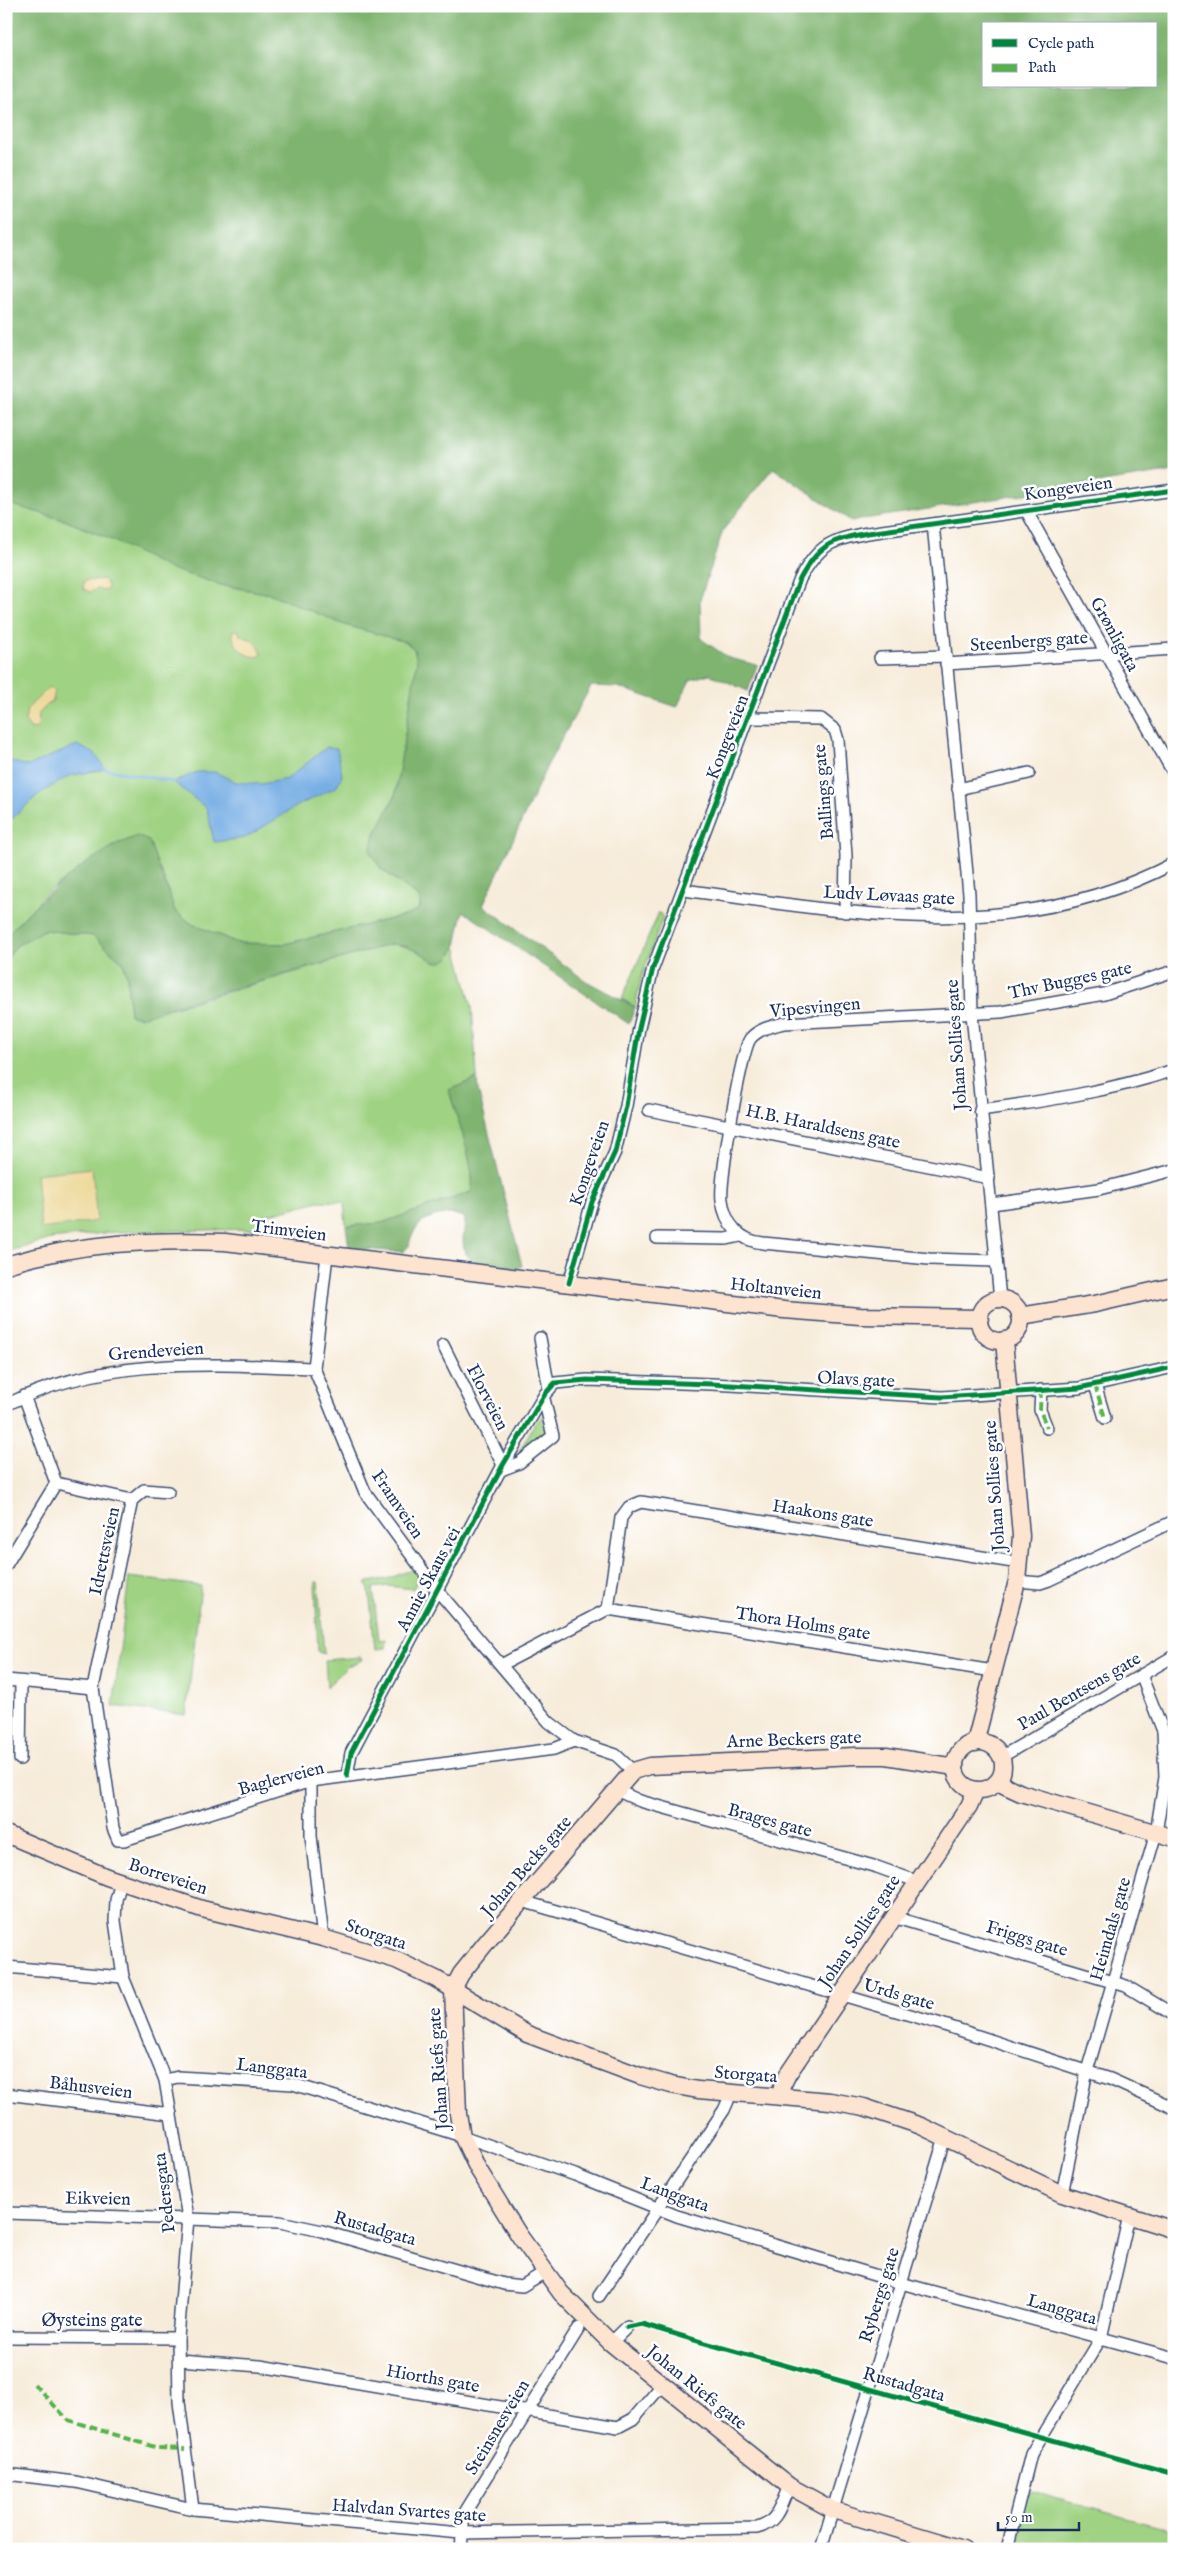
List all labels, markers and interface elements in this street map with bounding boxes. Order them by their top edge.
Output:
legend [982,22,1158,88]
text: Cycle path [1028,34,1094,53]
text: Path [1028,58,1056,77]
street label: Kongeveien [1023,472,1114,507]
street label: Grønligata [1084,594,1144,676]
street label: Steenbergs gate [969,627,1089,658]
street label: Kongeveien [702,692,755,783]
street label: Ballings gate [809,743,840,841]
street label: Ludv Løvaas gate [823,882,955,911]
street label: Thv Bugges gate [1006,957,1134,1006]
street label: Johan Sollies gate [941,979,974,1113]
street label: Vipesvingen [768,993,862,1024]
street label: H.B. Haraldsens gate [743,1100,902,1155]
street label: Kongeveien [565,1117,616,1209]
street label: Trimveien [250,1215,328,1248]
street label: Holtanveien [729,1273,823,1306]
street label: Grendeveien [108,1338,205,1367]
street label: Florveien [460,1361,513,1435]
street label: Olavs gate [817,1367,895,1394]
street label: Johan Sollies gate [979,1420,1012,1554]
street label: Framveien [365,1466,428,1544]
street label: Haakons gate [771,1495,875,1534]
street label: Idrettsveien [85,1505,126,1597]
street label: Annie Skaus vei [392,1523,467,1637]
street label: Thora Holms gate [734,1602,872,1647]
street label: Paul Bentsens gate [1014,1648,1146,1737]
street label: Arne Beckers gate [725,1727,862,1754]
street label: Baglerveien [236,1757,327,1802]
street label: Brages gate [725,1799,814,1844]
street label: Johan Becks gate [475,1811,578,1924]
street label: Borreveien [125,1854,210,1901]
street label: Johan Sollies gate [813,1871,906,1994]
street label: Heimdals gate [1086,1875,1137,1984]
street label: Storgata [342,1915,409,1956]
street label: Friggs gate [983,1916,1070,1963]
street label: Urds gate [860,1974,937,2017]
street label: Johan Riefs gate [424,2007,455,2133]
street label: Langgata [235,2054,309,2085]
street label: Storgata [714,2062,778,2089]
street label: Båhusveien [48,2072,134,2105]
street label: Pedersgata [149,2151,182,2234]
street label: Langgata [637,2172,712,2219]
street label: Eikveien [65,2187,131,2212]
street label: Rustadgata [331,2207,418,2252]
street label: Rybergs gate [855,2245,906,2346]
street label: Langgata [1024,2290,1099,2331]
street label: Øysteins gate [41,2310,143,2333]
street label: Johan Riefs gate [640,2339,751,2436]
street label: Hiorths gate [384,2360,481,2399]
street label: Rustadgata [860,2363,947,2408]
street label: Steinsnesveien [461,2376,536,2480]
street label: Halvdan Svartes gate [331,2495,487,2528]
scale bar [998,2500,1079,2532]
text: 50 m [1005,2508,1033,2527]

